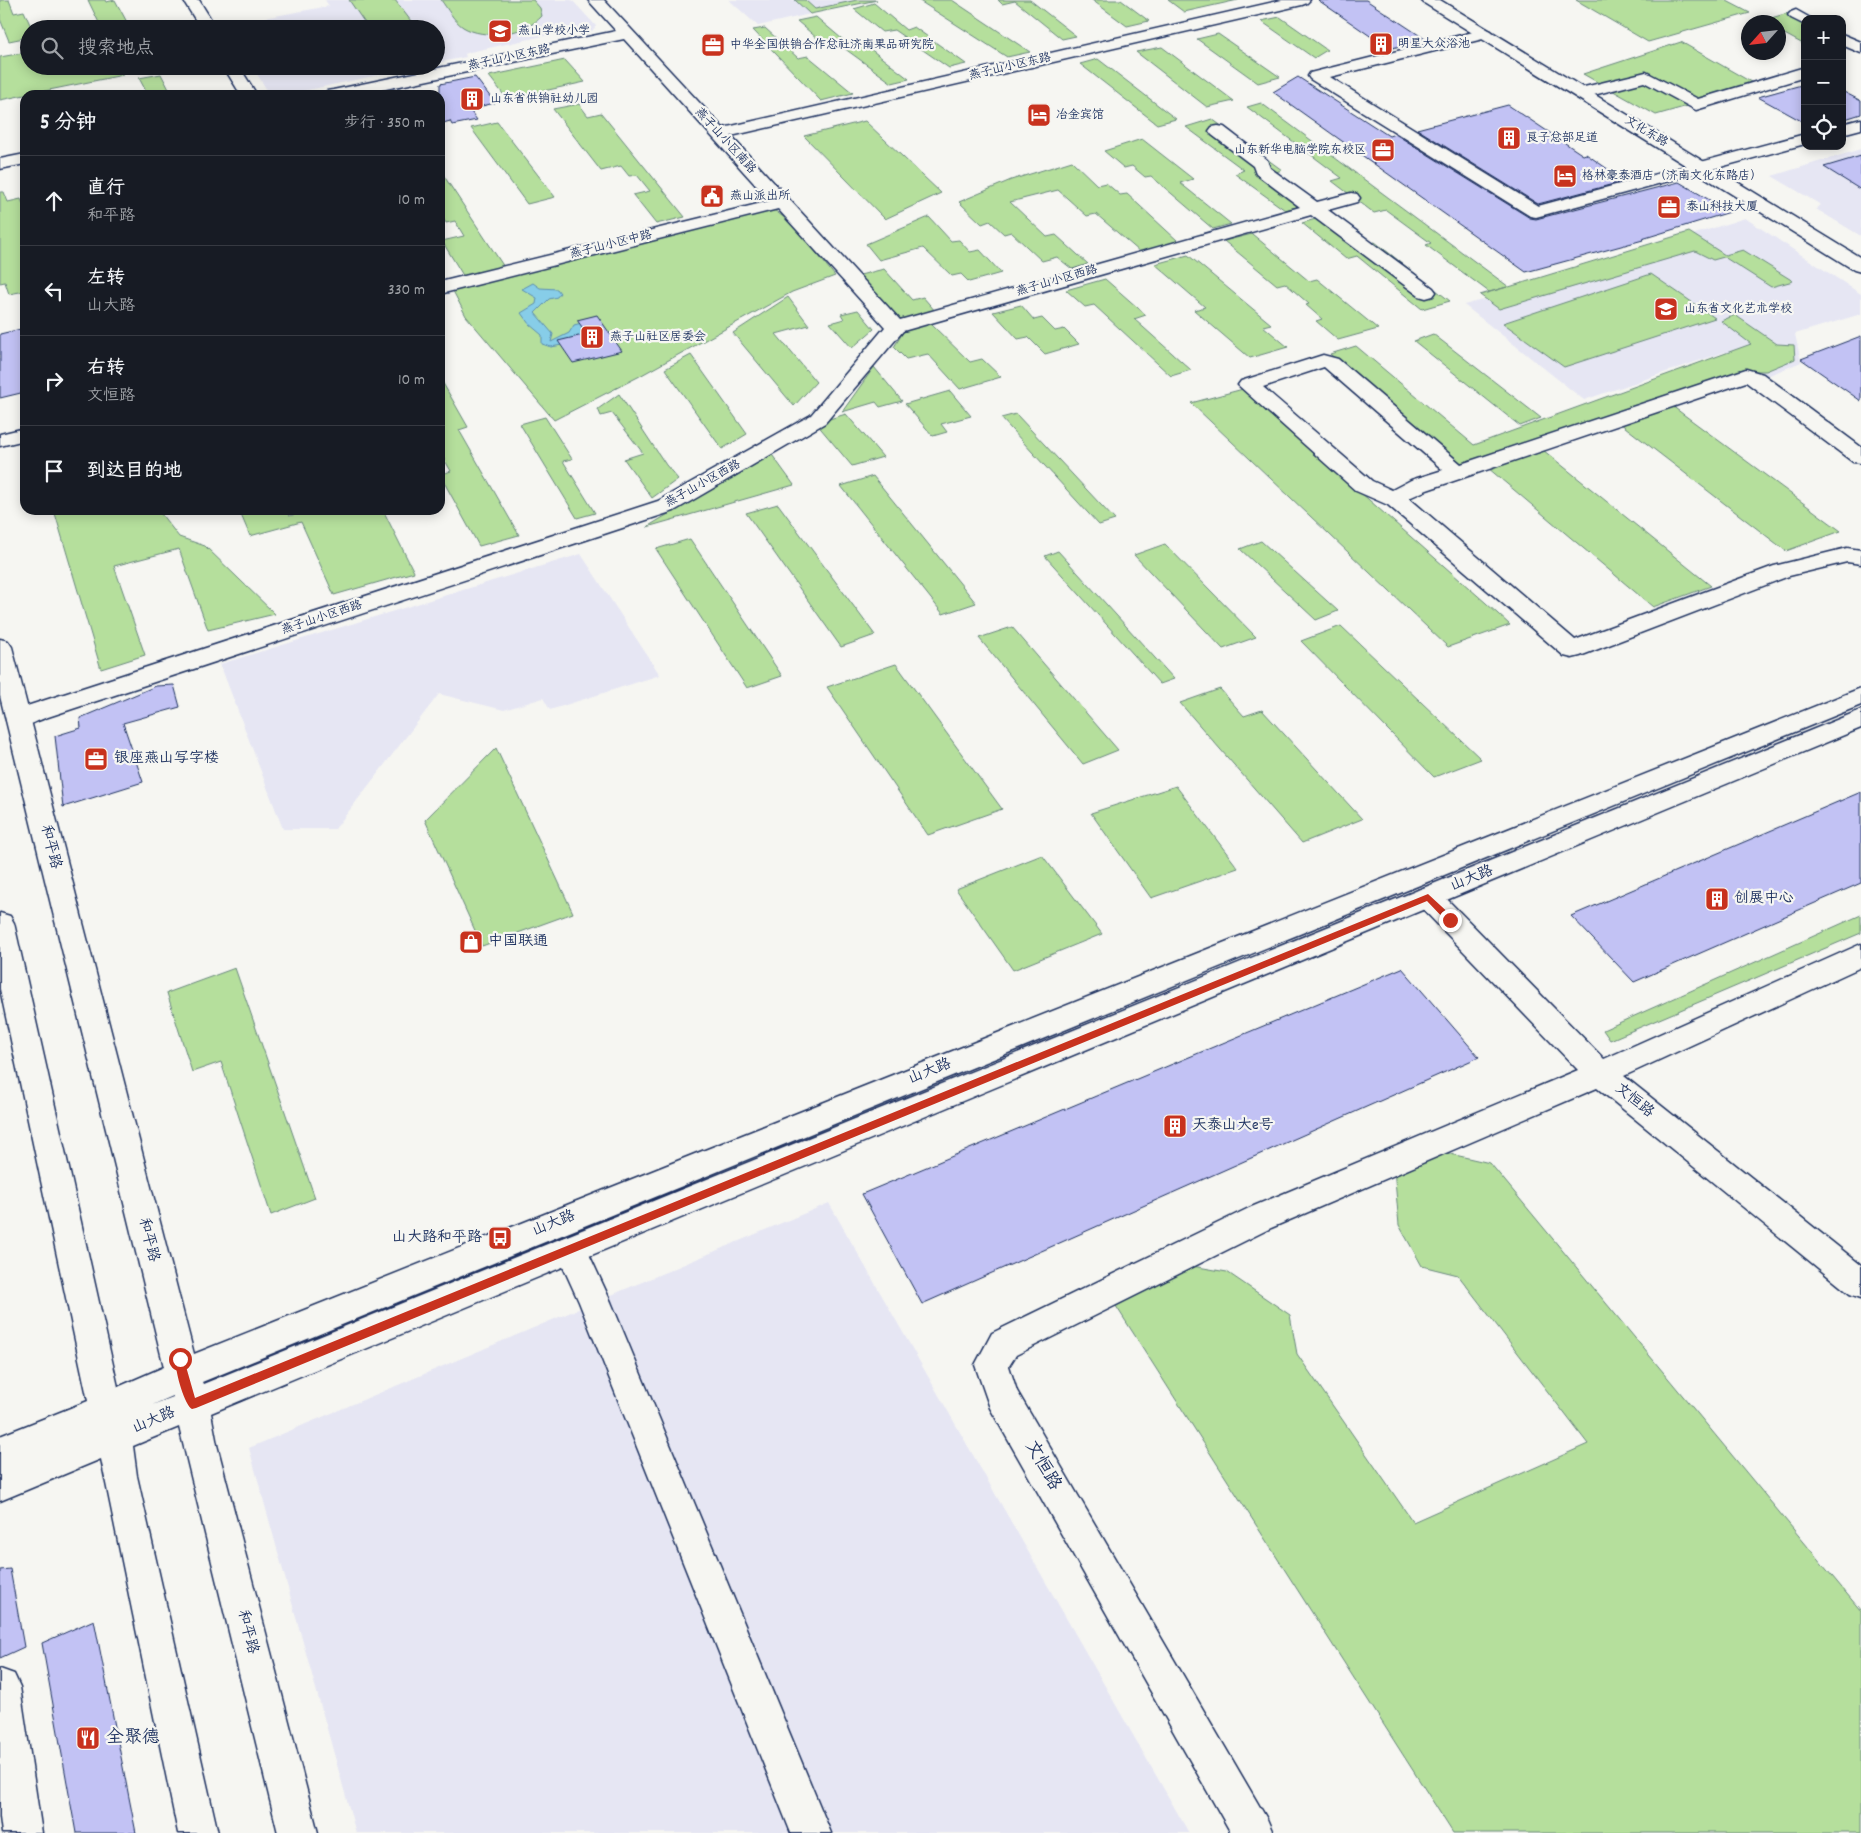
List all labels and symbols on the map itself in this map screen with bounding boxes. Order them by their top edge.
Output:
north arrow [1741,15,1786,60]
school or university icon: 燕山学校小学 [487,18,513,44]
place label: 燕山学校小学 [518,23,590,40]
building icon: 明星大众浴池 [1368,31,1394,57]
office icon: 中华全国供销合作总社济南果品研究院 [700,32,726,58]
place label: 明星大众浴池 [1398,36,1470,53]
place label: 中华全国供销合作总社济南果品研究院 [730,37,934,54]
street label: 燕子山小区东路 [466,41,552,75]
street label: 燕子山小区东路 [967,49,1053,85]
building icon: 山东省供销社幼儿园 [459,86,485,112]
place label: 山东省供销社幼儿园 [490,91,598,108]
hotel icon: 冶金宾馆 [1026,102,1052,128]
street label: 燕子山小区南路 [691,104,759,178]
place label: 冶金宾馆 [1056,107,1104,124]
street label: 文化东路 [1621,112,1671,152]
building icon: 良子总部足道 [1496,125,1522,151]
place label: 良子总部足道 [1526,130,1598,147]
office icon: 山东新华电脑学院东校区 [1370,137,1396,163]
place label: 山东新华电脑学院东校区 [1234,142,1366,159]
hotel icon: 格林豪泰酒店（济南文化东路店） [1552,163,1578,189]
place label: 格林豪泰酒店（济南文化东路店） [1582,168,1762,185]
public building icon: 燕山派出所 [699,183,725,209]
place label: 燕山派出所 [730,188,791,205]
office icon: 泰山科技大厦 [1656,194,1682,220]
place label: 泰山科技大厦 [1686,199,1758,216]
street label: 燕子山小区中路 [568,227,654,263]
street label: 燕子山小区西路 [1014,261,1100,301]
school or university icon: 山东省文化艺术学校 [1653,296,1679,322]
place label: 山东省文化艺术学校 [1684,301,1792,318]
building icon: 燕子山社区居委会 [579,324,605,350]
place label: 燕子山社区居委会 [610,329,706,346]
street label: 燕子山小区西路 [662,456,744,512]
street label: 燕子山小区西路 [279,597,365,639]
office icon: 银座燕山写字楼 [83,746,109,772]
place label: 银座燕山写字楼 [114,748,219,770]
street label: 和平路 [34,822,66,872]
street label: 山大路 [1447,860,1497,898]
building icon: 创展中心 [1704,886,1730,912]
place label: 创展中心 [1734,888,1794,910]
route end [1439,909,1462,932]
shop icon: 中国联通 [458,929,484,955]
place label: 中国联通 [488,931,548,953]
street label: 山大路 [905,1053,955,1091]
street label: 文恒路 [1610,1078,1658,1124]
building icon: 天泰山大e号 [1162,1113,1188,1139]
place label: 天泰山大e号 [1192,1115,1274,1137]
street label: 山大路 [529,1205,579,1243]
street label: 和平路 [132,1215,164,1265]
bus stop icon: 山大路和平路 [487,1225,513,1251]
place label: 山大路和平路 [392,1227,482,1249]
route start [169,1348,192,1371]
street label: 山大路 [129,1402,179,1440]
street label: 文恒路 [1018,1436,1066,1496]
street label: 和平路 [231,1607,263,1657]
restaurant icon: 全聚德 [75,1725,101,1751]
place label: 全聚德 [106,1726,160,1751]

